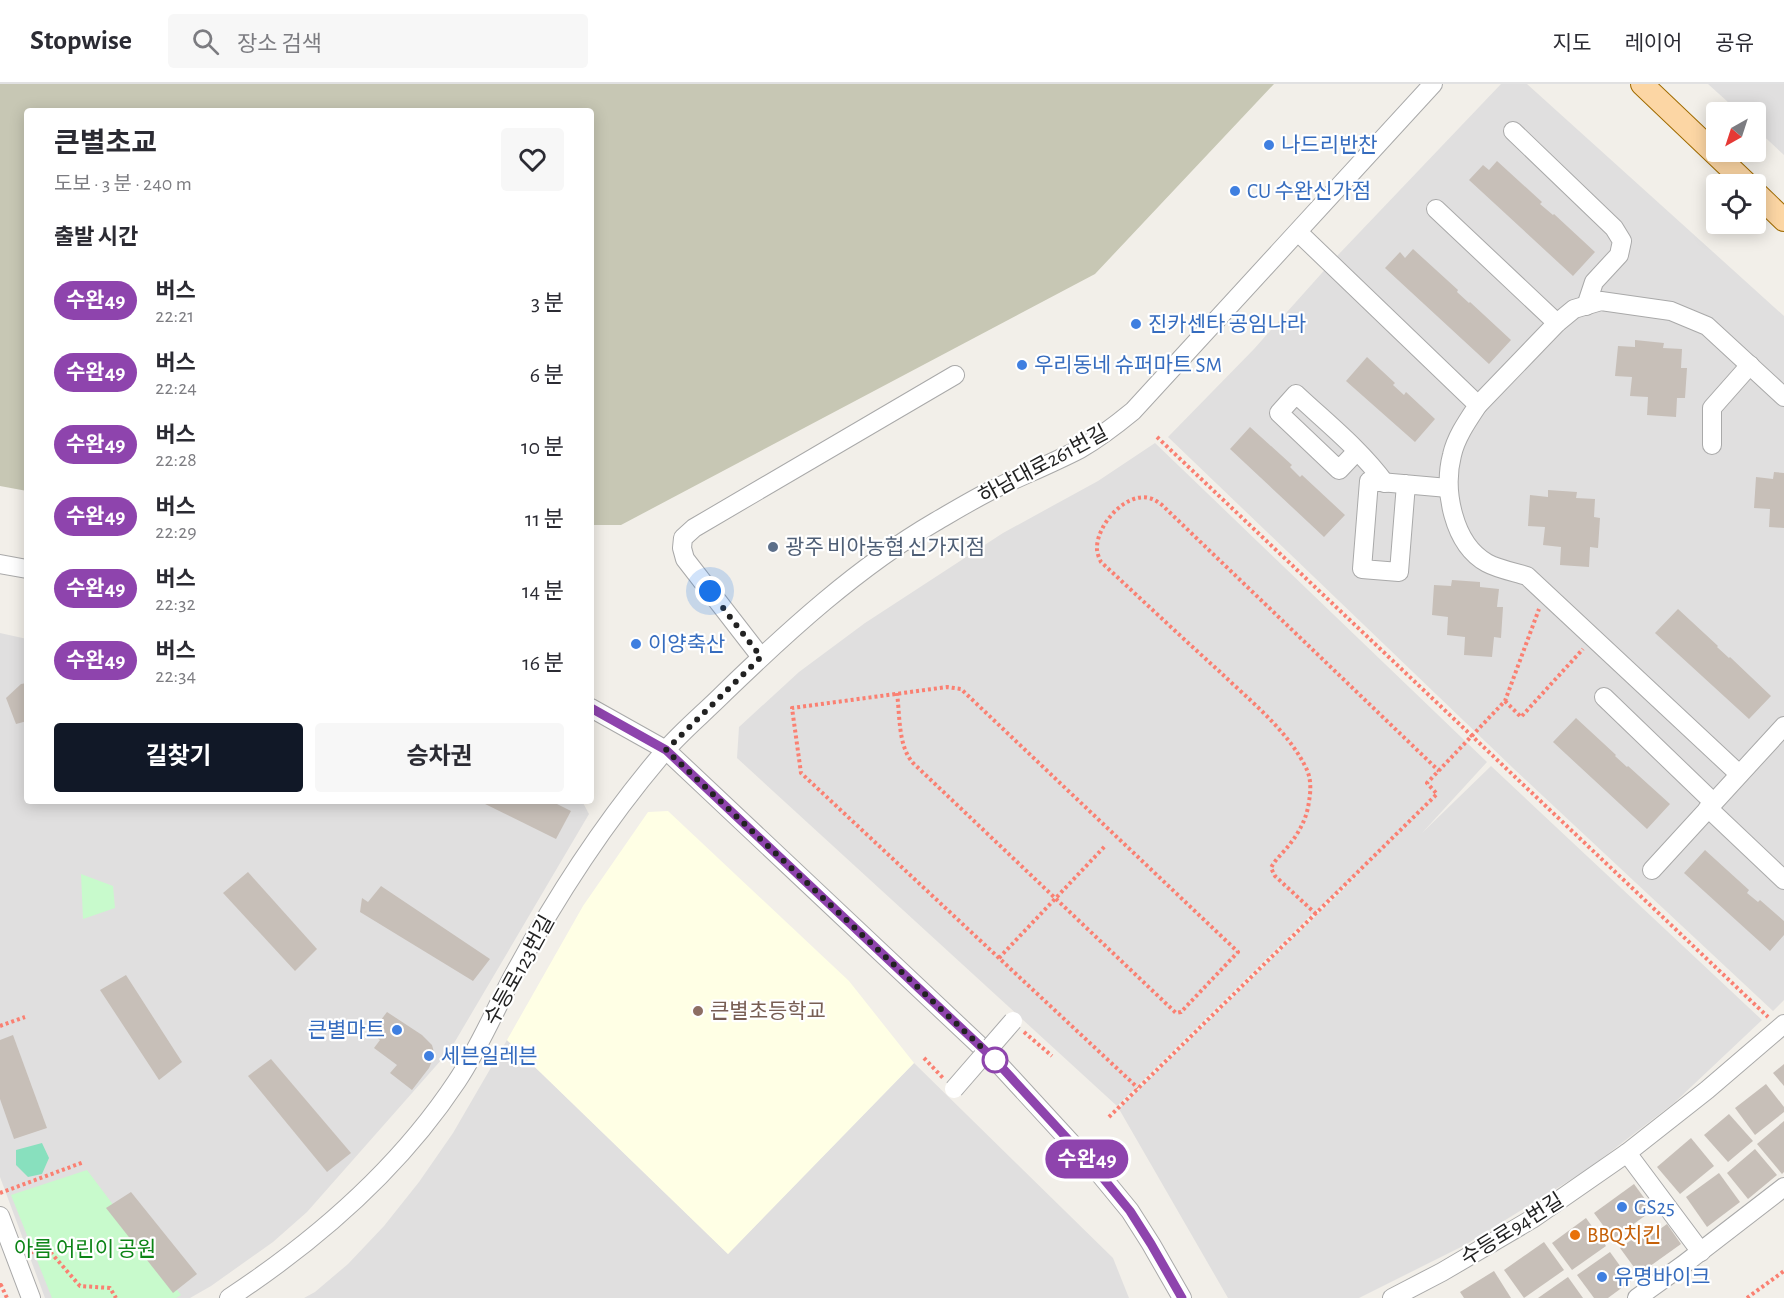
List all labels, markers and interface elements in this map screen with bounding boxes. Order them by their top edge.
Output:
search box [168,14,588,68]
icon: search [189,25,222,58]
text: Stopwise [30,27,132,55]
text: 장소 검색 [237,33,322,55]
text: 지도 [1553,33,1591,54]
text: 레이어 [1624,33,1682,54]
text: 공유 [1715,33,1754,54]
north arrow [1706,102,1766,162]
map controls [1706,102,1766,234]
button: heart [501,128,564,191]
text: 큰별초교 [54,130,157,158]
place label: 나드리반찬 [1281,134,1378,156]
marker: 나드리반찬 [1262,138,1276,152]
text: 도보 · 3 분 · 240 m [54,174,192,194]
button: locate [1706,174,1766,234]
place label: CU 수완신가점 [1247,180,1371,202]
marker: CU 수완신가점 [1228,184,1242,198]
text: 출발 시간 [54,226,138,248]
text: 버스 [155,280,196,302]
text: 수완49 [66,290,125,311]
text: 3 분 [531,292,564,314]
text: 22:21 [155,306,194,326]
place label: 진카센타 공임나라 [1148,313,1306,335]
marker: 진카센타 공임나라 [1129,317,1143,331]
text: 버스 [155,352,196,374]
place label: 우리동네 슈퍼마트 SM [1034,354,1222,376]
marker: 우리동네 슈퍼마트 SM [1015,358,1029,372]
text: 수완49 [66,362,125,383]
text: 6 분 [530,364,564,386]
text: 22:24 [155,378,197,398]
street label: 하남대로261번길 [975,421,1111,507]
text: 버스 [155,424,196,446]
text: 수완49 [66,434,125,455]
text: 10 분 [521,436,564,458]
text: 22:28 [155,450,197,470]
text: 버스 [155,496,196,518]
text: 수완49 [66,506,125,527]
text: 11 분 [525,508,564,530]
text: 22:29 [155,522,197,542]
place label: 광주 비아농협 신가지점 [785,536,985,558]
marker: 광주 비아농협 신가지점 [766,540,780,554]
text: 버스 [155,568,196,590]
your location [695,576,725,606]
text: 수완49 [66,578,125,599]
text: 14 분 [522,580,564,602]
text: 22:32 [155,594,195,614]
place label: 이양축산 [648,633,725,655]
marker: 이양축산 [629,637,643,651]
text: 버스 [155,640,196,662]
text: 수완49 [66,650,125,671]
text: 16 분 [522,652,564,674]
text: 22:34 [155,666,196,686]
button: 길찾기 [54,723,303,792]
button: 승차권 [315,723,564,792]
street label: 수등로123번길 [480,911,558,1029]
place label: 큰별초등학교 [710,1000,826,1022]
marker: 큰별초등학교 [691,1004,705,1018]
place label: 큰별마트 [308,1019,385,1041]
marker: 큰별마트 [390,1023,404,1037]
place label: 세븐일레븐 [441,1045,538,1067]
unlabelled marker [982,1047,1008,1073]
marker: 세븐일레븐 [422,1049,436,1063]
line badge: 수완49 [1045,1140,1129,1178]
text: 수완49 [1057,1149,1117,1170]
street label: 수등로94번길 [1457,1189,1567,1269]
place label: GS25 [1634,1197,1675,1218]
marker: GS25 [1615,1200,1629,1214]
place label: BBQ치킨 [1587,1224,1662,1246]
marker: BBQ치킨 [1568,1228,1582,1242]
park label: 아름 어린이 공원 [14,1238,156,1260]
place label: 유명바이크 [1614,1266,1711,1288]
marker: 유명바이크 [1595,1270,1609,1284]

